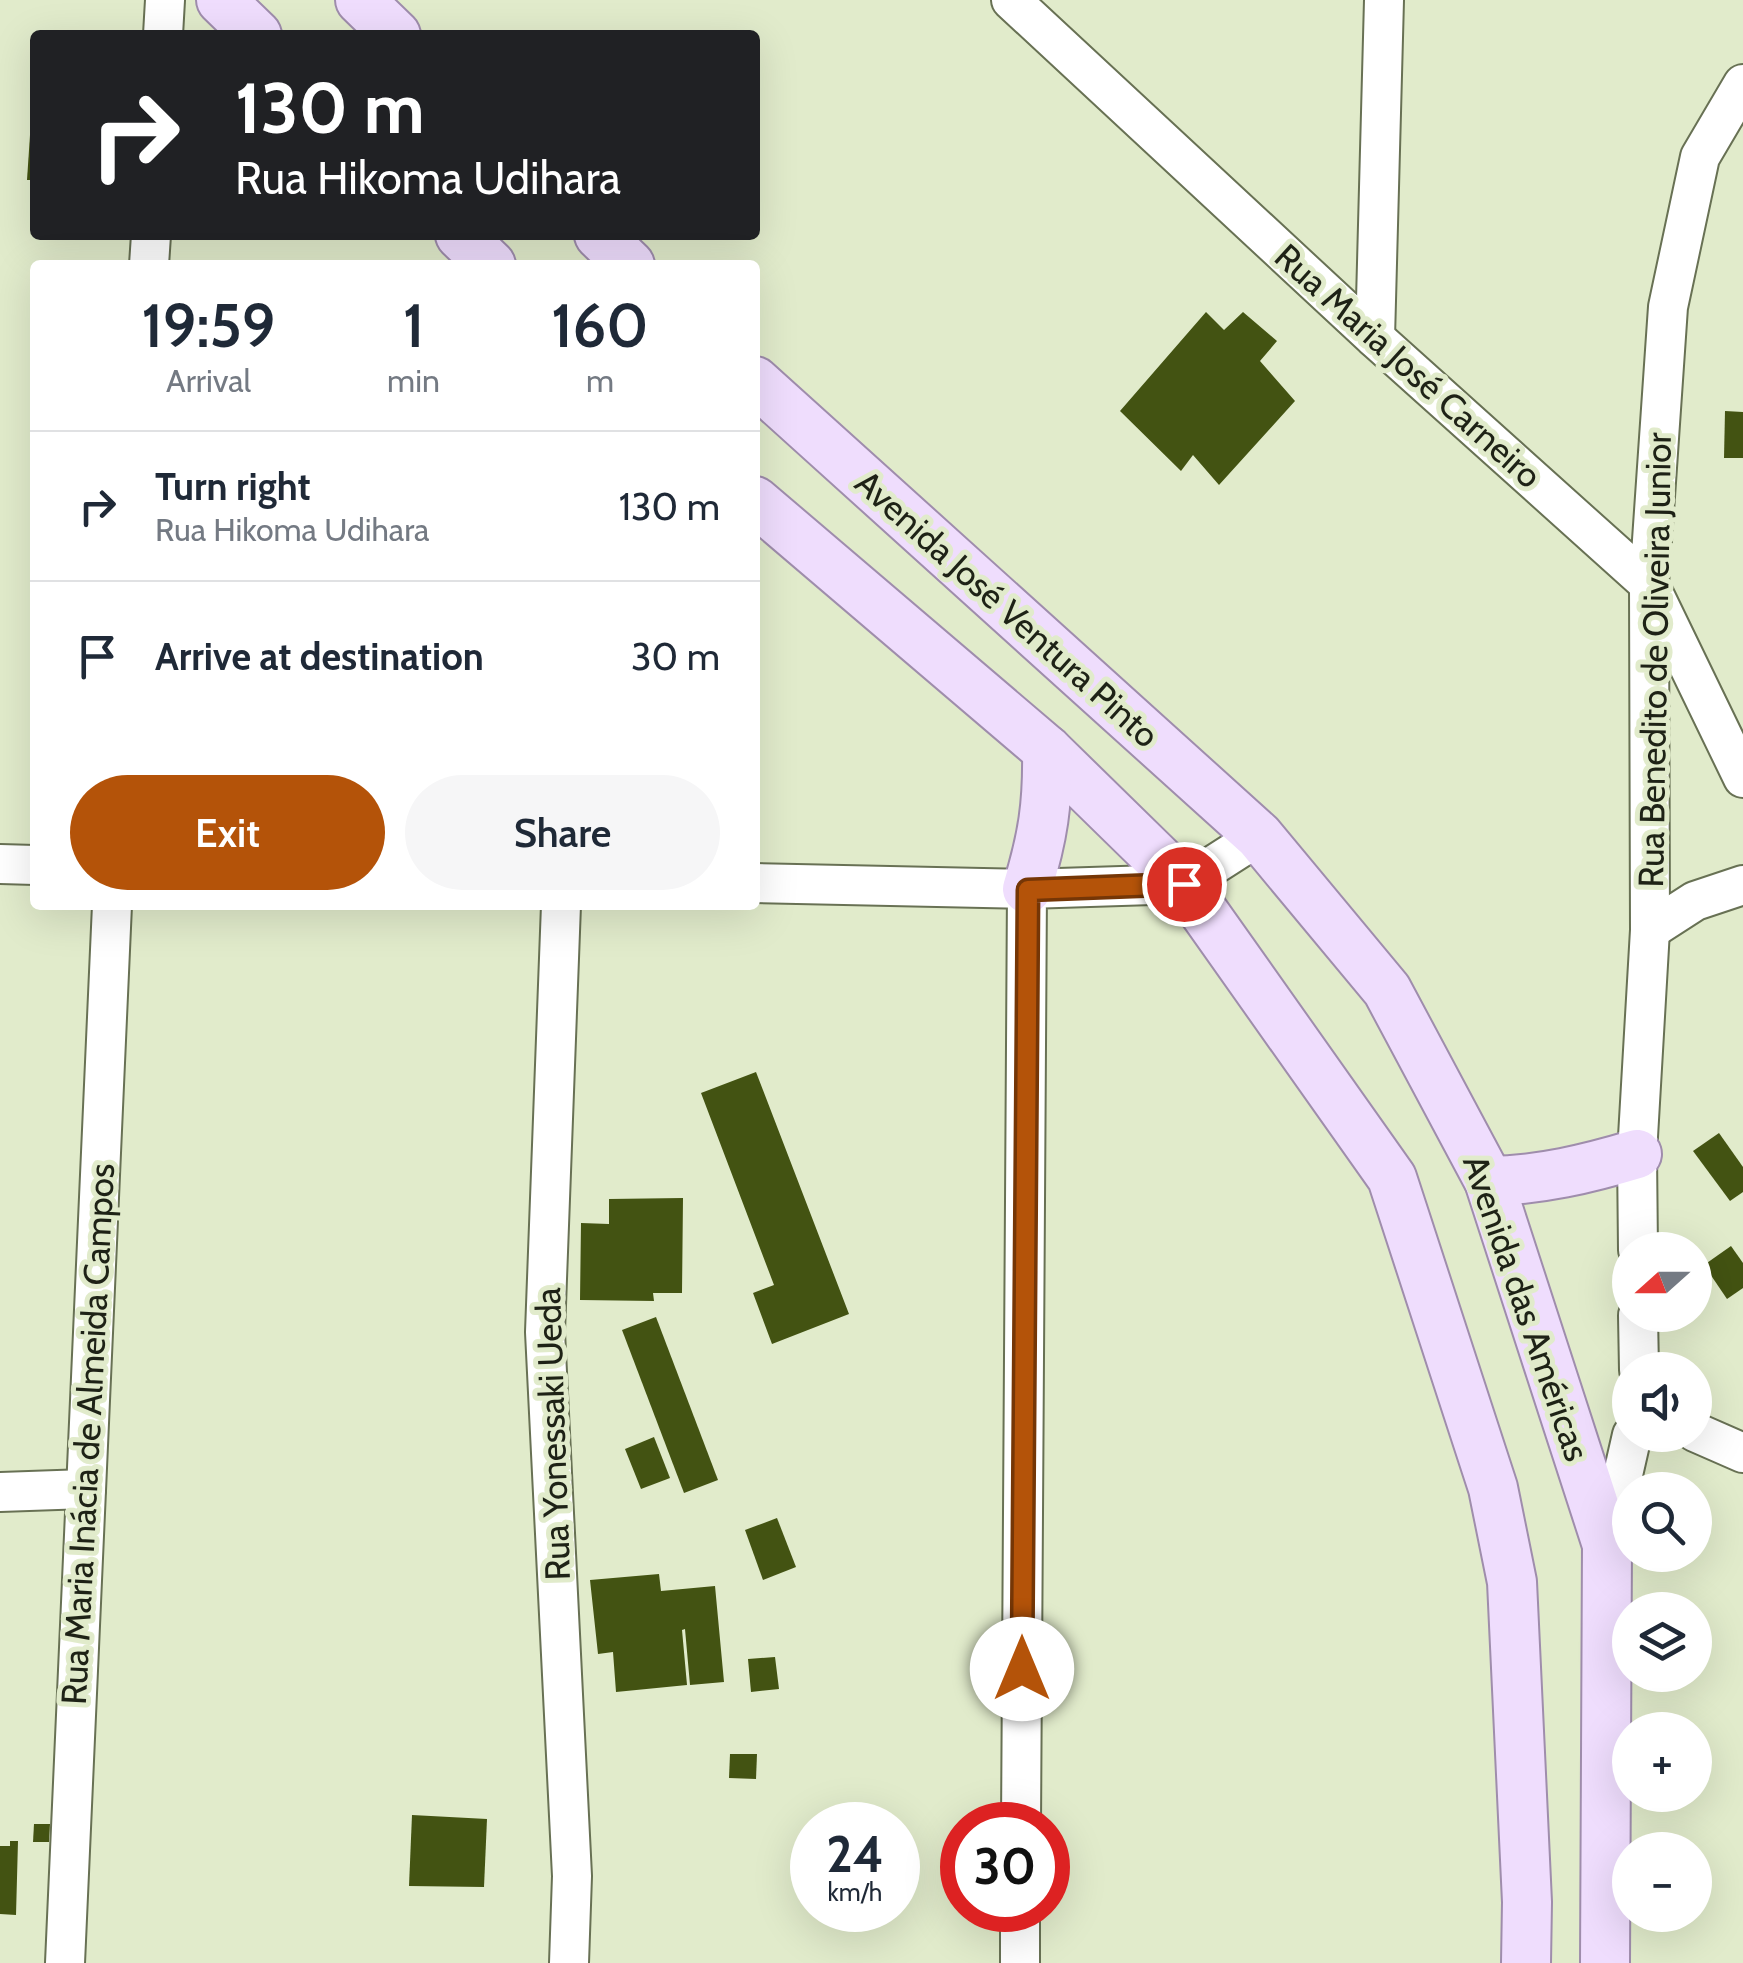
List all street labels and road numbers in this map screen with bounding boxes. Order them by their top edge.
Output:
street label: Rua Maria José Carneiro [1266,235,1551,497]
street label: Rua Benedito de Oliveira Junior [1629,432,1680,888]
street label: Avenida José Ventura Pinto [847,461,1168,756]
street label: Avenida das Américas [1454,1149,1599,1466]
street label: Rua Maria Inácia de Almeida Campos [52,1162,123,1706]
street label: Rua Yonessaki Ueda [526,1287,579,1581]

